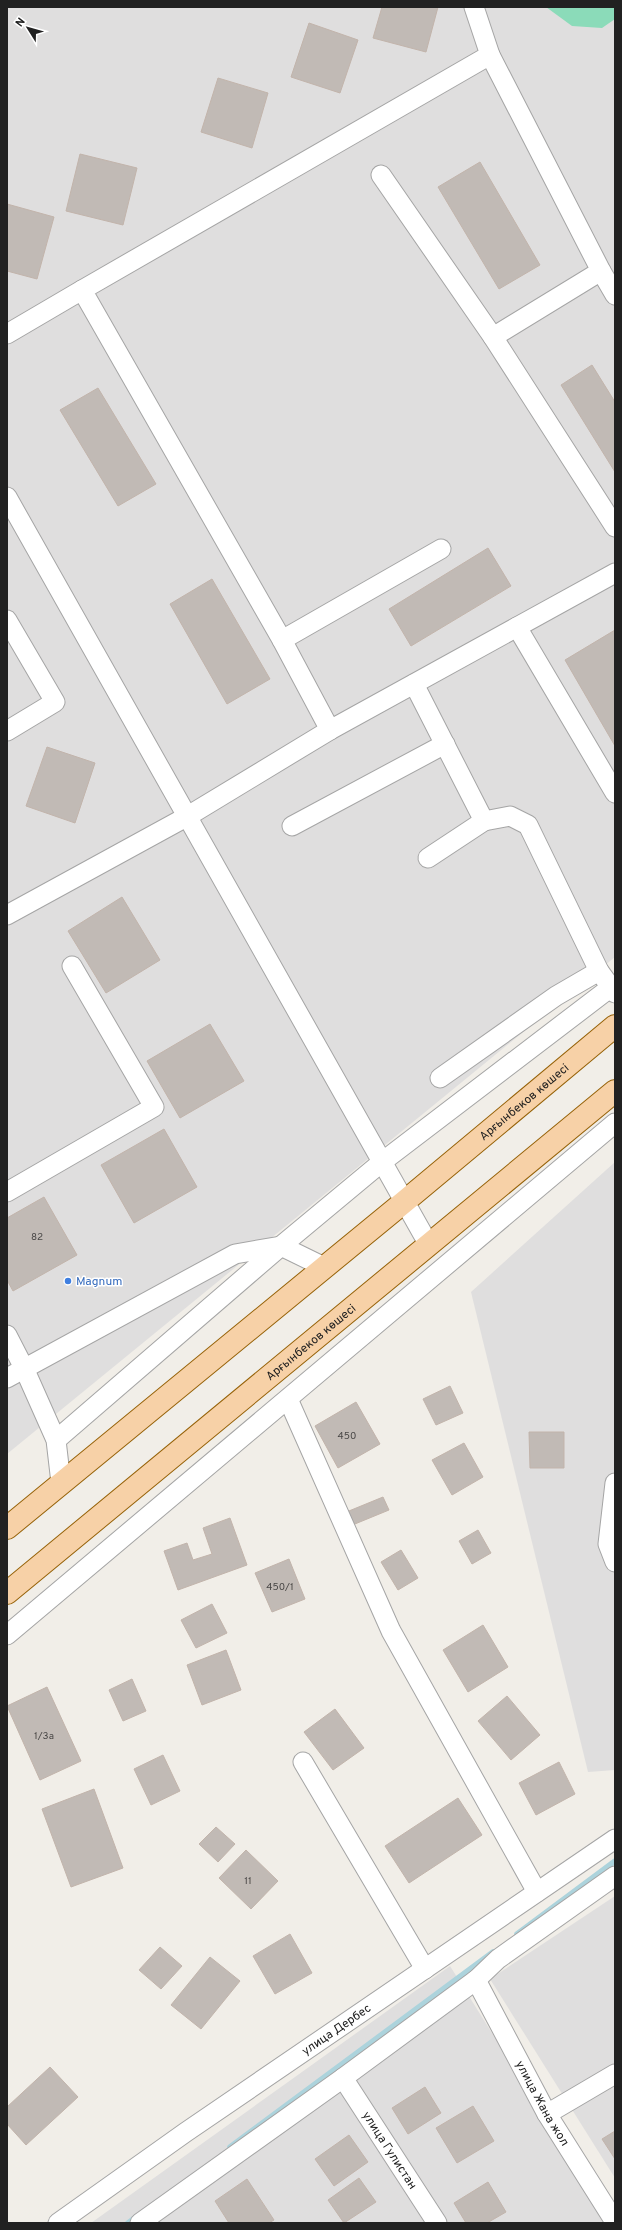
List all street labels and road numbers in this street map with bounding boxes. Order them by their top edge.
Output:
street label: Арғынбеков көшесі [476,1061,573,1145]
street label: Арғынбеков көшесі [263,1301,360,1385]
street label: улица Дербес [299,2001,375,2060]
street label: улица Жана жол [511,2058,572,2149]
street label: улица Гулистан [358,2109,420,2193]

